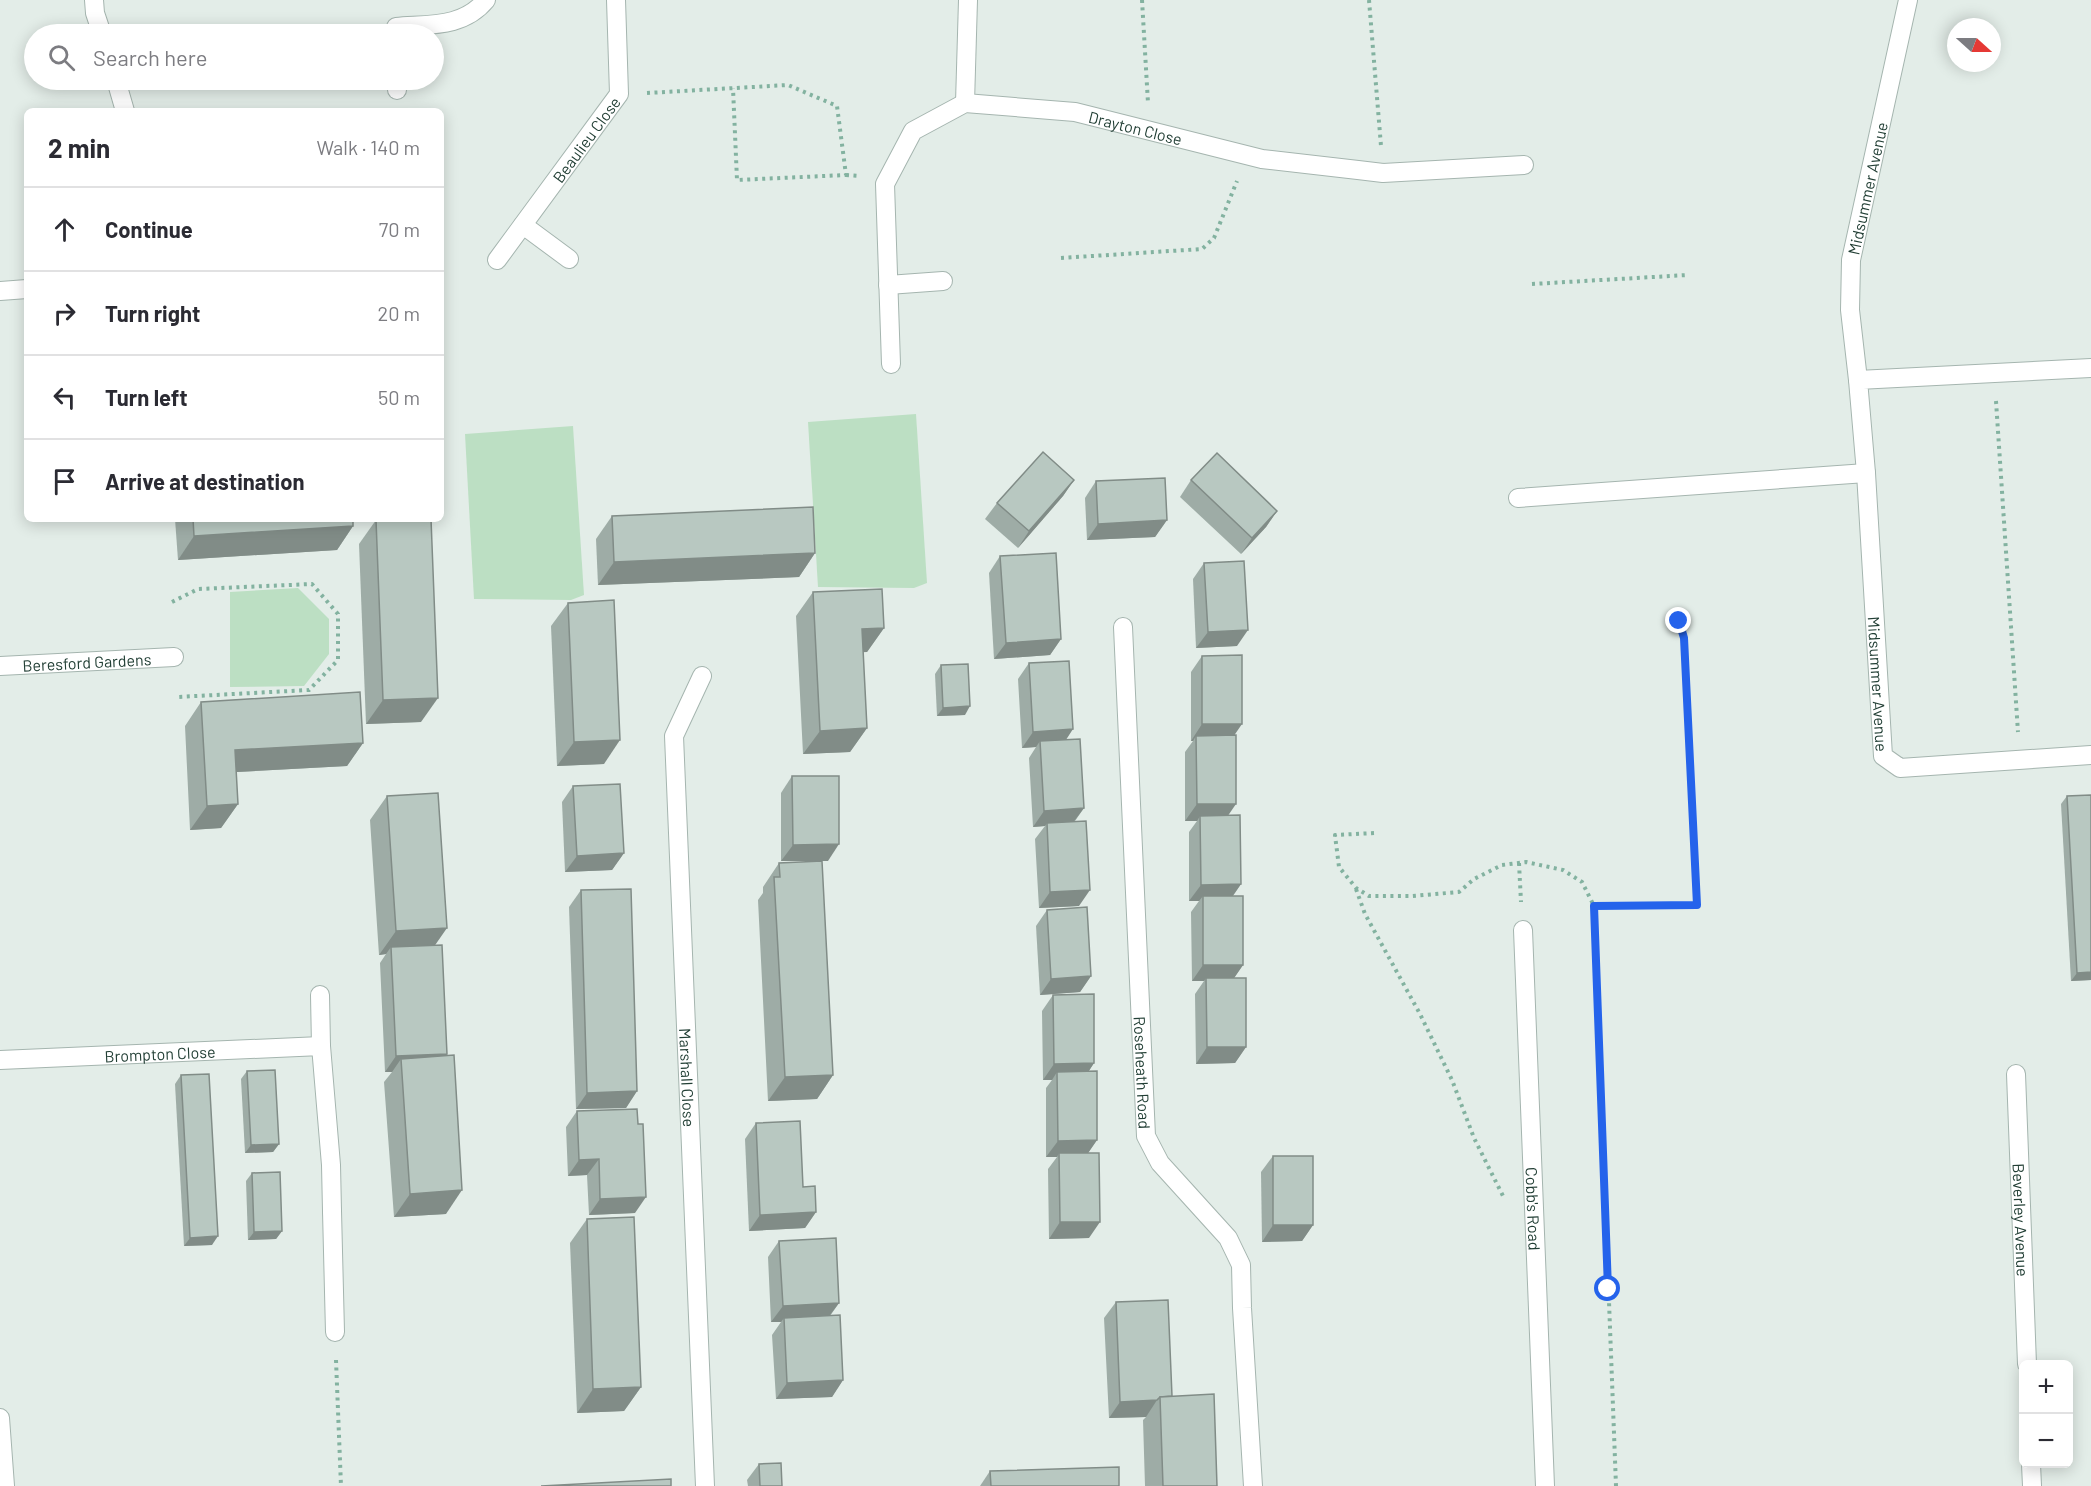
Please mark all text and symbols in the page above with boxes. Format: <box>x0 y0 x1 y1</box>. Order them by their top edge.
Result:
north arrow <box>1947 18 2001 72</box>
search box <box>24 24 444 90</box>
icon: search <box>45 41 78 74</box>
text: Search here <box>93 44 207 70</box>
street label: Beaulieu Close <box>548 93 624 186</box>
street label: Drayton Close <box>1087 106 1184 148</box>
street label: Midsummer Avenue <box>1843 120 1891 256</box>
text: 2 min <box>48 132 110 163</box>
text: Walk · 140 m <box>316 135 420 159</box>
icon: ahead <box>48 213 81 246</box>
text: Continue <box>105 216 193 242</box>
text: 70 m <box>379 217 420 241</box>
icon: right <box>48 297 81 330</box>
text: Turn right <box>105 300 200 326</box>
text: 20 m <box>377 301 420 325</box>
icon: left <box>48 381 81 414</box>
text: Turn left <box>105 384 188 410</box>
text: 50 m <box>378 385 420 409</box>
icon: arrive <box>48 465 81 498</box>
text: Arrive at destination <box>105 468 304 494</box>
route end <box>1665 607 1691 633</box>
street label: Midsummer Avenue <box>1865 616 1892 752</box>
street label: Beresford Gardens <box>22 649 152 674</box>
street label: Roseheath Road <box>1131 1016 1155 1129</box>
street label: Marshall Close <box>677 1028 700 1127</box>
street label: Brompton Close <box>104 1041 216 1065</box>
street label: Beverley Avenue <box>2010 1163 2033 1277</box>
street label: Cobb's Road <box>1523 1167 1545 1251</box>
route start <box>1594 1275 1620 1301</box>
map controls <box>2019 1360 2073 1468</box>
button: + <box>2019 1360 2073 1414</box>
button: − <box>2019 1414 2073 1468</box>

